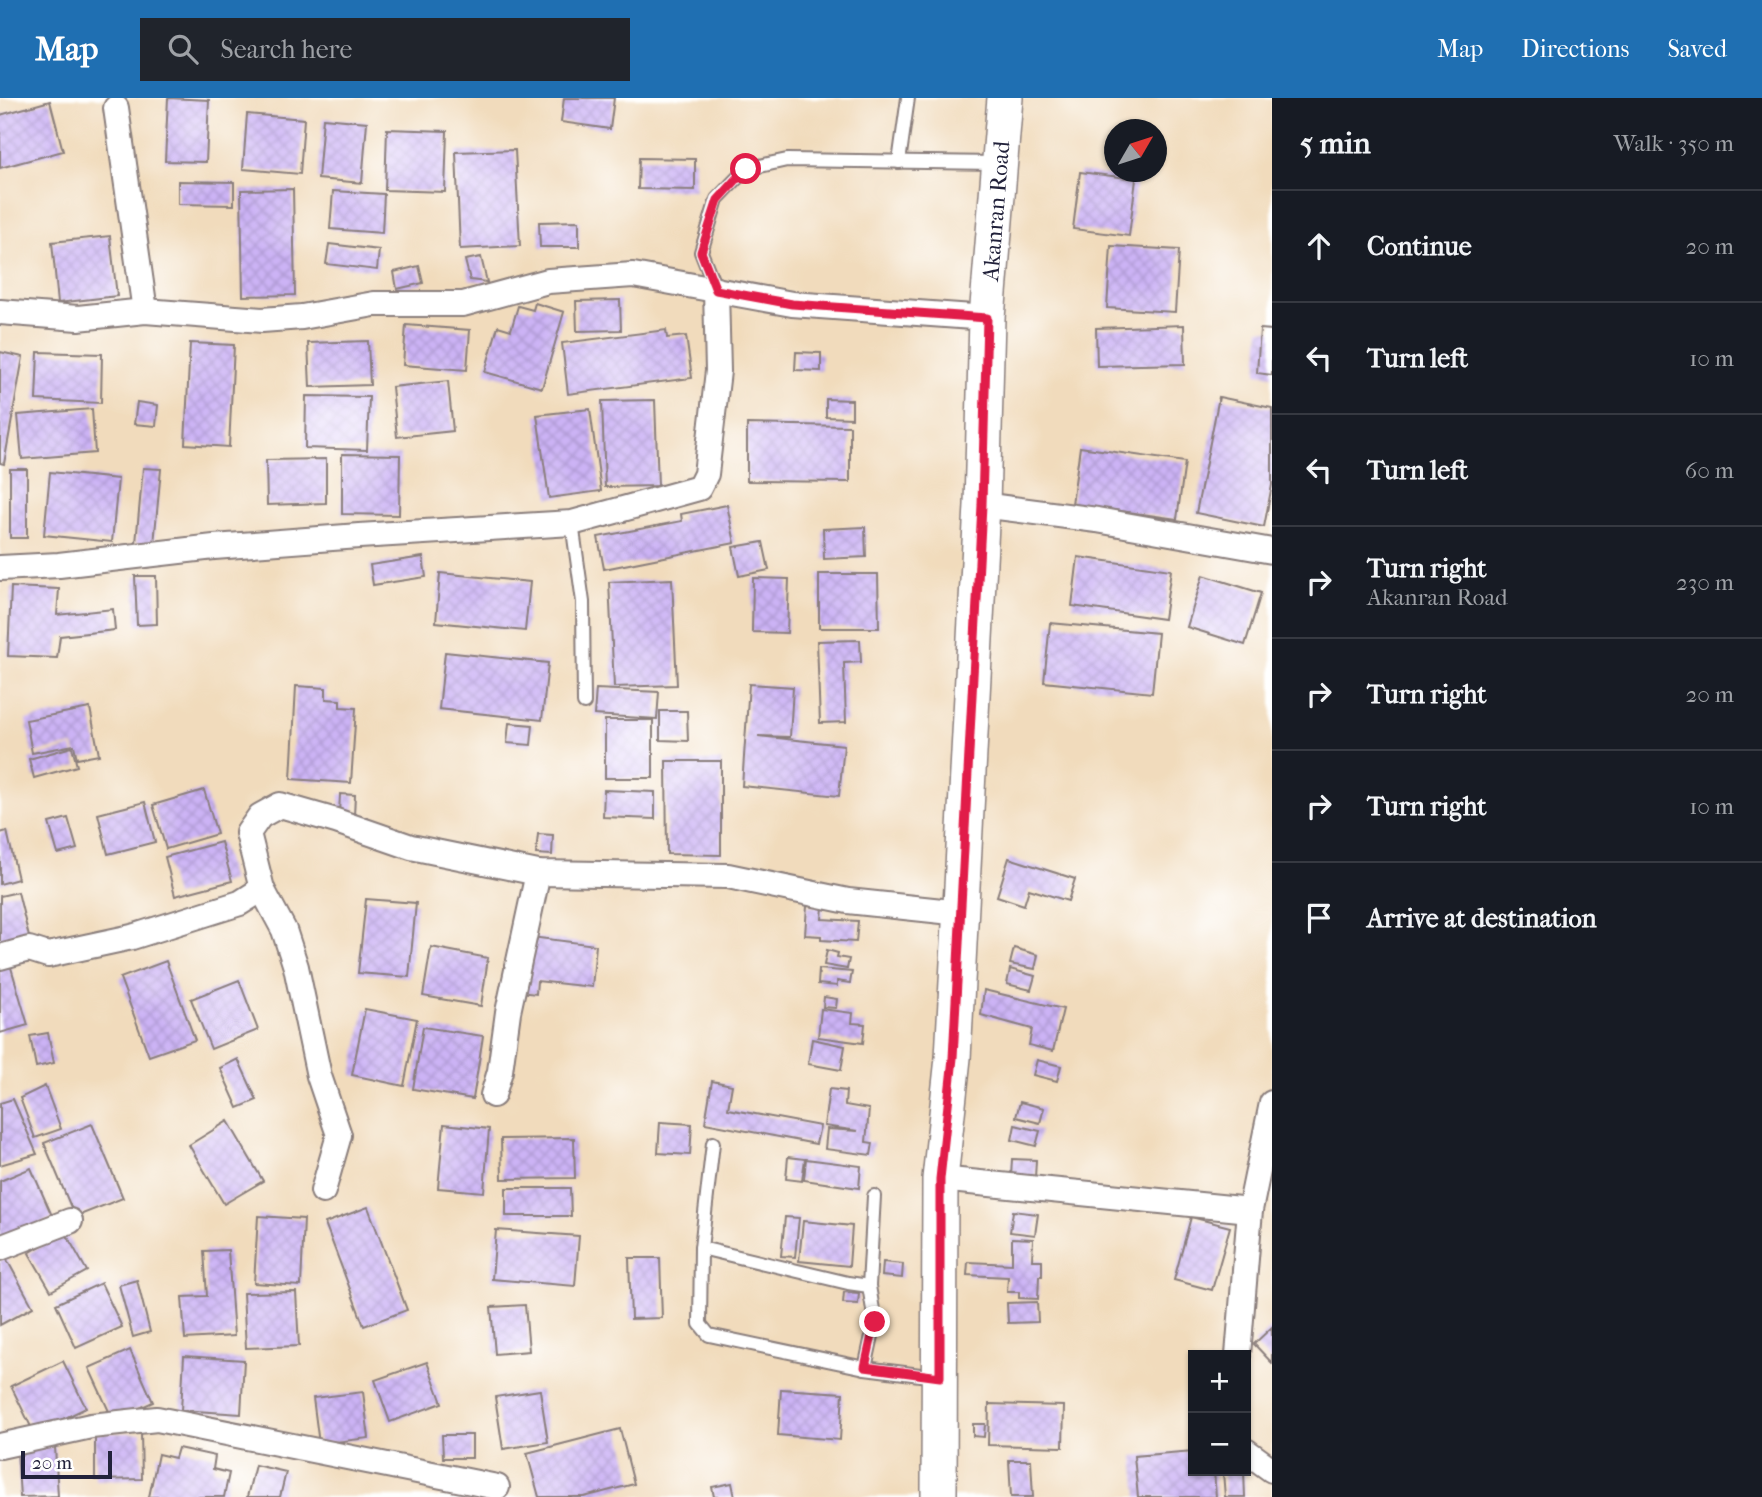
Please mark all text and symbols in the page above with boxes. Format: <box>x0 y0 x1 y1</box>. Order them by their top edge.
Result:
search box <box>140 18 630 81</box>
text: Map <box>35 30 98 69</box>
icon: search <box>164 30 202 68</box>
text: Search here <box>220 34 352 65</box>
text: Map <box>1437 35 1483 63</box>
text: Directions <box>1521 35 1629 63</box>
text: Saved <box>1667 35 1727 63</box>
north arrow <box>1104 119 1167 182</box>
text: 5 min <box>1300 126 1371 161</box>
text: Walk · 350 m <box>1614 130 1734 157</box>
street label: Akanran Road <box>977 139 1015 283</box>
route start <box>730 153 761 184</box>
icon: ahead <box>1300 227 1338 265</box>
text: Continue <box>1367 231 1472 262</box>
text: 20 m <box>1685 233 1734 260</box>
icon: left <box>1300 339 1338 377</box>
text: Turn left <box>1367 343 1468 374</box>
text: 10 m <box>1689 345 1734 372</box>
icon: left <box>1300 451 1338 489</box>
text: Turn left <box>1367 455 1468 486</box>
text: 60 m <box>1685 457 1734 484</box>
text: Turn right <box>1367 553 1487 584</box>
icon: right <box>1300 563 1338 601</box>
text: 230 m <box>1676 569 1734 596</box>
text: Akanran Road <box>1367 584 1508 611</box>
icon: right <box>1300 675 1338 713</box>
text: Turn right <box>1367 679 1487 710</box>
text: 20 m <box>1685 681 1734 708</box>
icon: right <box>1300 787 1338 825</box>
text: Turn right <box>1367 791 1487 822</box>
text: 10 m <box>1689 793 1734 820</box>
icon: arrive <box>1300 899 1338 937</box>
text: Arrive at destination <box>1367 903 1597 934</box>
route end <box>859 1306 890 1337</box>
map controls <box>1188 1350 1251 1476</box>
button: + <box>1188 1350 1251 1413</box>
button: − <box>1188 1413 1251 1476</box>
scale bar <box>21 1448 112 1480</box>
text: 20 m <box>32 1452 72 1474</box>

